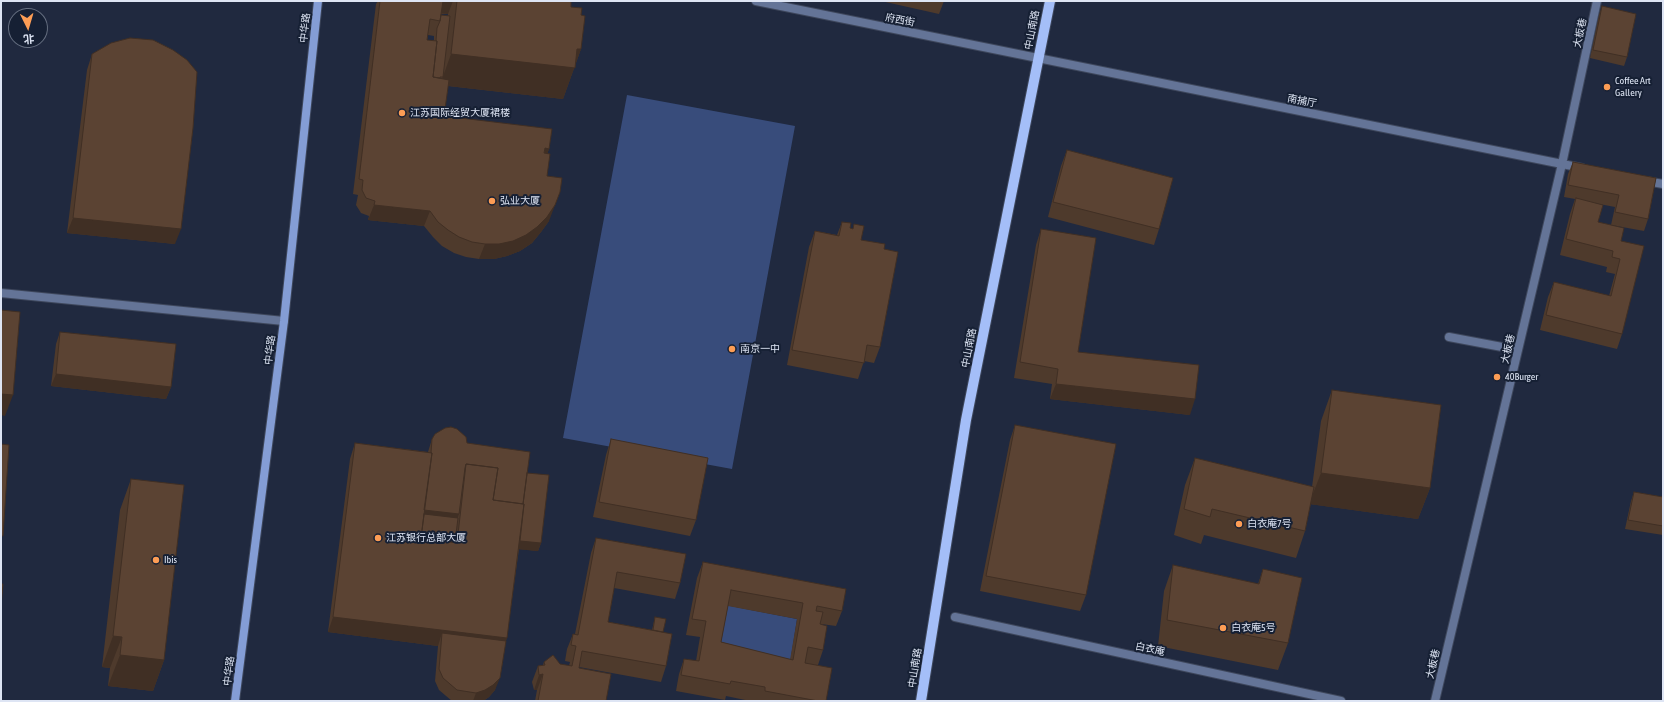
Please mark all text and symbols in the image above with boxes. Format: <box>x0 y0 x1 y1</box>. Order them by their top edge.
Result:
north arrow <box>8 8 48 48</box>
street label: 中山南路 <box>1022 9 1042 51</box>
street label: 府西街 <box>884 11 916 29</box>
street label: 中华路 <box>297 12 313 44</box>
street label: 大板巷 <box>1571 17 1589 49</box>
text: 北 <box>23 33 35 45</box>
place label: Coffee Art Gallery <box>1615 75 1651 98</box>
marker: Coffee Art Gallery <box>1602 82 1612 92</box>
street label: 南捕厅 <box>1286 92 1318 110</box>
place label: 江苏国际经贸大厦裙楼 <box>410 107 510 119</box>
marker: 江苏国际经贸大厦裙楼 <box>397 108 407 118</box>
place label: 弘业大厦 <box>500 195 540 207</box>
marker: 弘业大厦 <box>487 196 497 206</box>
street label: 中山南路 <box>959 327 979 369</box>
street label: 大板巷 <box>1499 333 1517 365</box>
street label: 中华路 <box>262 334 278 366</box>
place label: 南京一中 <box>740 343 780 355</box>
marker: 南京一中 <box>727 344 737 354</box>
place label: 40Burger <box>1505 371 1538 383</box>
marker: 40Burger <box>1492 372 1502 382</box>
place label: 白衣庵7号 <box>1247 518 1292 530</box>
marker: 白衣庵7号 <box>1234 519 1244 529</box>
place label: 江苏银行总部大厦 <box>386 532 466 544</box>
marker: 江苏银行总部大厦 <box>373 533 383 543</box>
place label: Ibis <box>164 554 177 566</box>
marker: Ibis <box>151 555 161 565</box>
place label: 白衣庵5号 <box>1231 622 1276 634</box>
marker: 白衣庵5号 <box>1218 623 1228 633</box>
street label: 白衣庵 <box>1134 640 1166 658</box>
street label: 中山南路 <box>906 647 924 689</box>
street label: 大板巷 <box>1424 648 1442 680</box>
street label: 中华路 <box>221 655 237 687</box>

